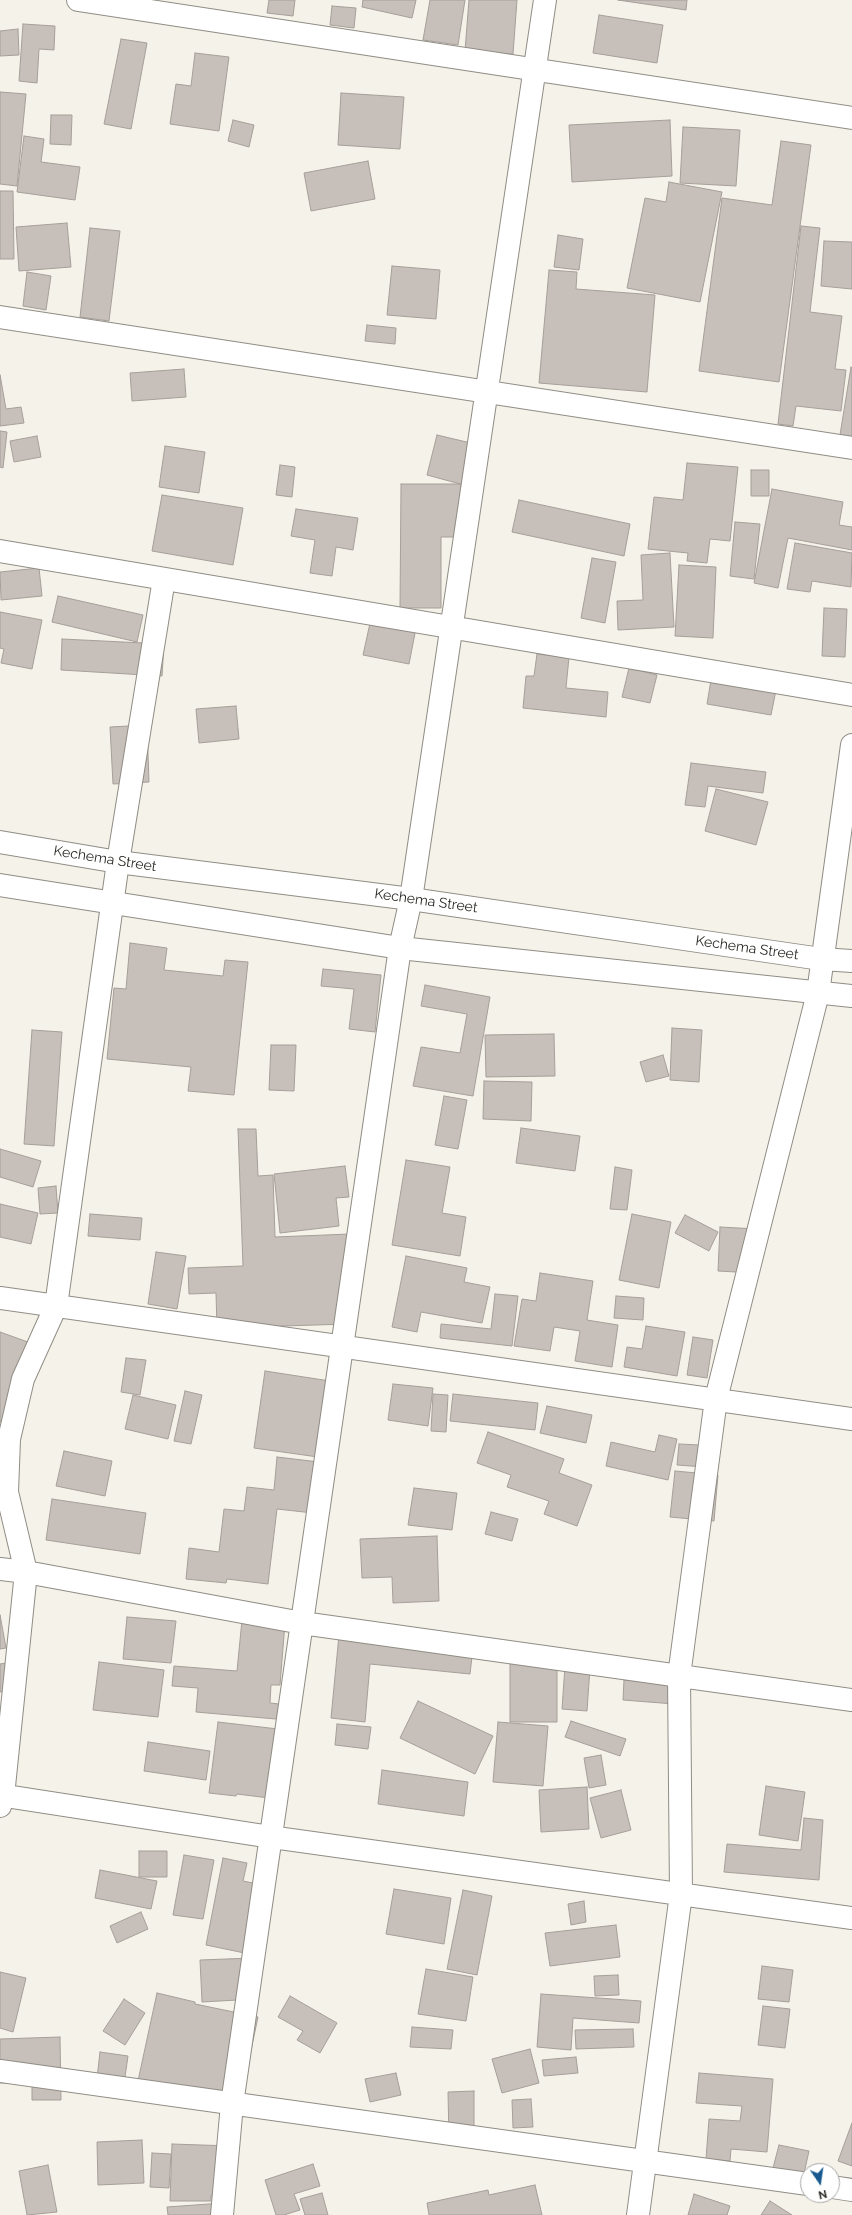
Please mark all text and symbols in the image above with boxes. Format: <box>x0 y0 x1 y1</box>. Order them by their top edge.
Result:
street label: Kechema Street <box>52 843 158 875</box>
street label: Kechema Street <box>373 885 479 917</box>
street label: Kechema Street <box>694 932 800 964</box>
north arrow <box>800 2163 840 2203</box>
text: N <box>817 2187 828 2201</box>

